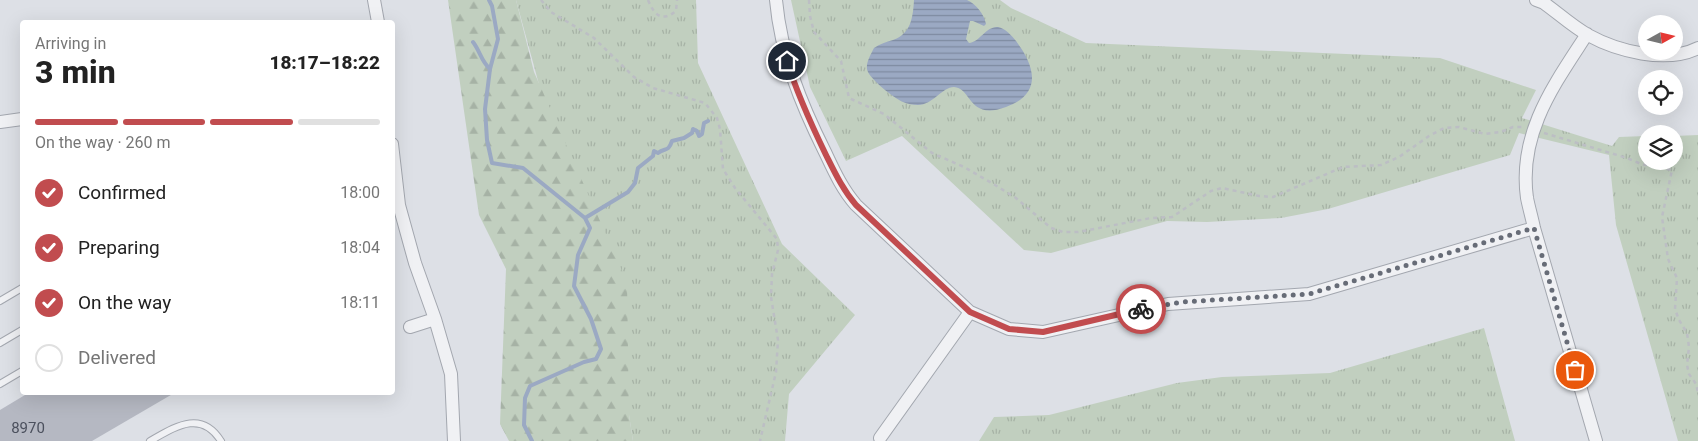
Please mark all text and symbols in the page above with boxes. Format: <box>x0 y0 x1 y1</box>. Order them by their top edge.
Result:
north arrow <box>1638 15 1682 60</box>
map controls <box>1638 15 1683 170</box>
text: Arriving in <box>35 34 106 53</box>
pin <box>766 40 808 82</box>
icon: home <box>773 47 801 75</box>
text: 18:17–18:22 <box>269 51 380 74</box>
text: 3 min <box>35 53 116 91</box>
button: locate <box>1638 70 1683 115</box>
button: layers <box>1638 125 1683 170</box>
text: On the way · 260 m <box>35 133 171 152</box>
icon: check <box>35 179 63 207</box>
text: Confirmed <box>78 181 166 204</box>
text: 18:00 <box>340 183 380 202</box>
icon: check <box>35 234 63 262</box>
text: Preparing <box>78 236 160 259</box>
text: 18:04 <box>340 238 380 257</box>
courier <box>1116 284 1166 334</box>
icon: check <box>35 289 63 317</box>
text: On the way <box>78 291 171 314</box>
text: 18:11 <box>340 293 380 312</box>
icon: bike <box>1127 295 1155 323</box>
text: Delivered <box>78 346 156 369</box>
pin <box>1554 349 1596 391</box>
icon: bag <box>1561 356 1589 384</box>
house number: 8970 <box>11 419 45 437</box>

